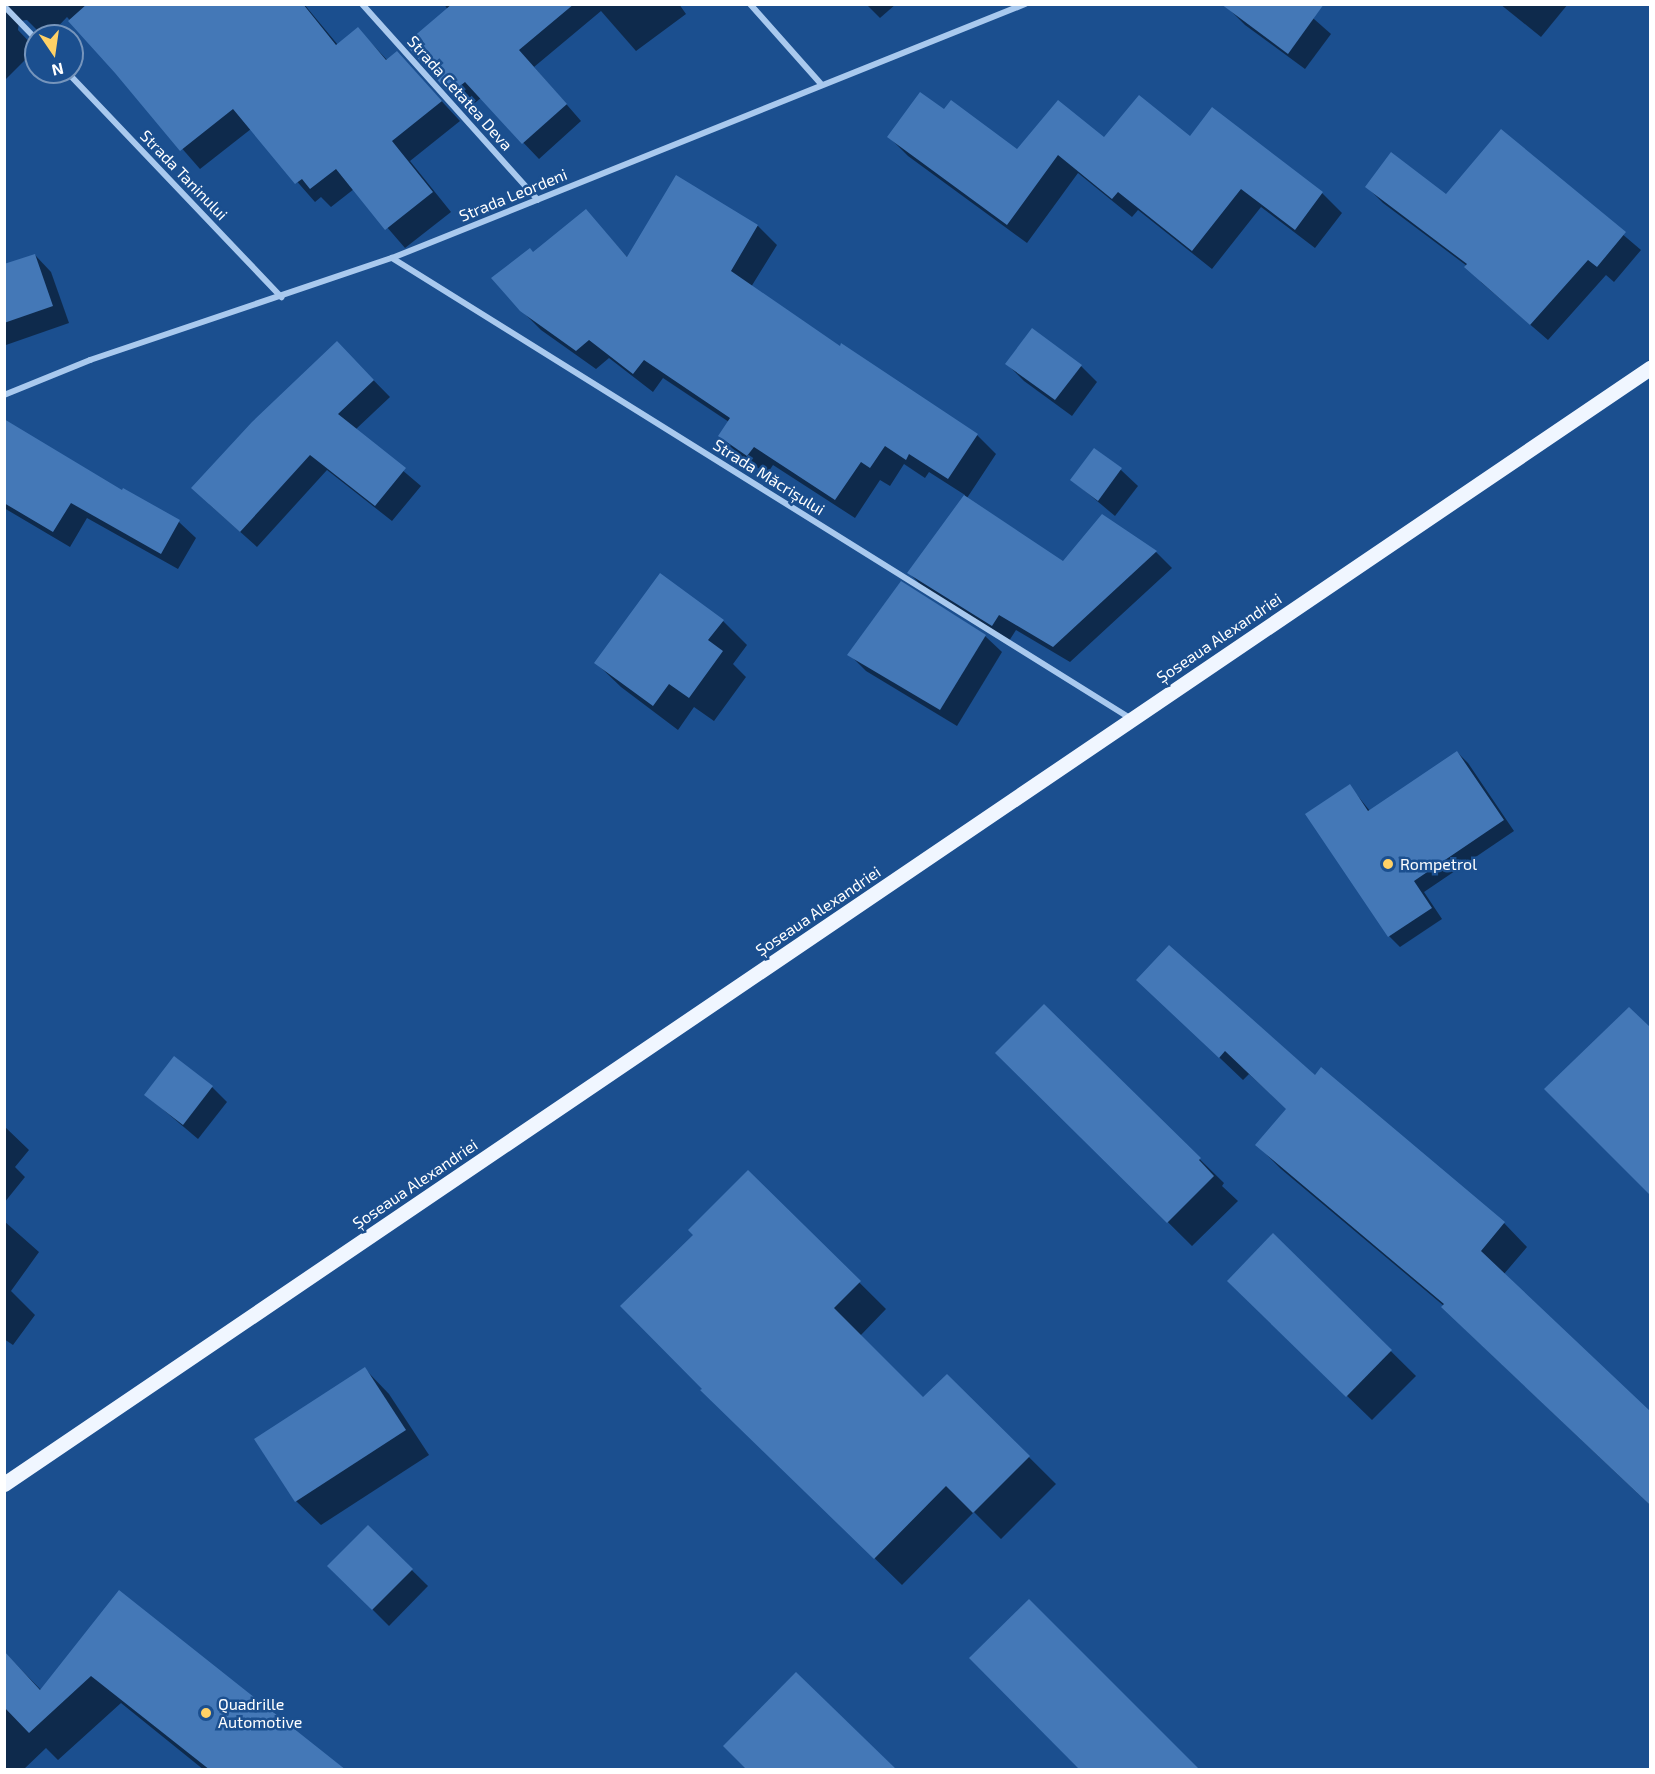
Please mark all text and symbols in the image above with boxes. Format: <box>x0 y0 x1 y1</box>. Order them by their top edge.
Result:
north arrow <box>24 24 84 84</box>
street label: Strada Cetatea Deva <box>403 32 517 154</box>
text: N <box>50 60 65 81</box>
street label: Strada Taninului <box>136 126 232 224</box>
street label: Strada Leordeni <box>456 165 570 225</box>
street label: Strada Măcrișului <box>710 435 828 519</box>
street label: Șoseaua Alexandriei <box>1153 589 1285 687</box>
place label: Rompetrol <box>1400 854 1477 874</box>
marker: Rompetrol <box>1381 857 1395 871</box>
street label: Șoseaua Alexandriei <box>752 862 884 960</box>
street label: Șoseaua Alexandriei <box>349 1135 481 1233</box>
place label: Quadrille Automotive <box>218 1694 302 1732</box>
marker: Quadrille Automotive <box>199 1706 213 1720</box>

